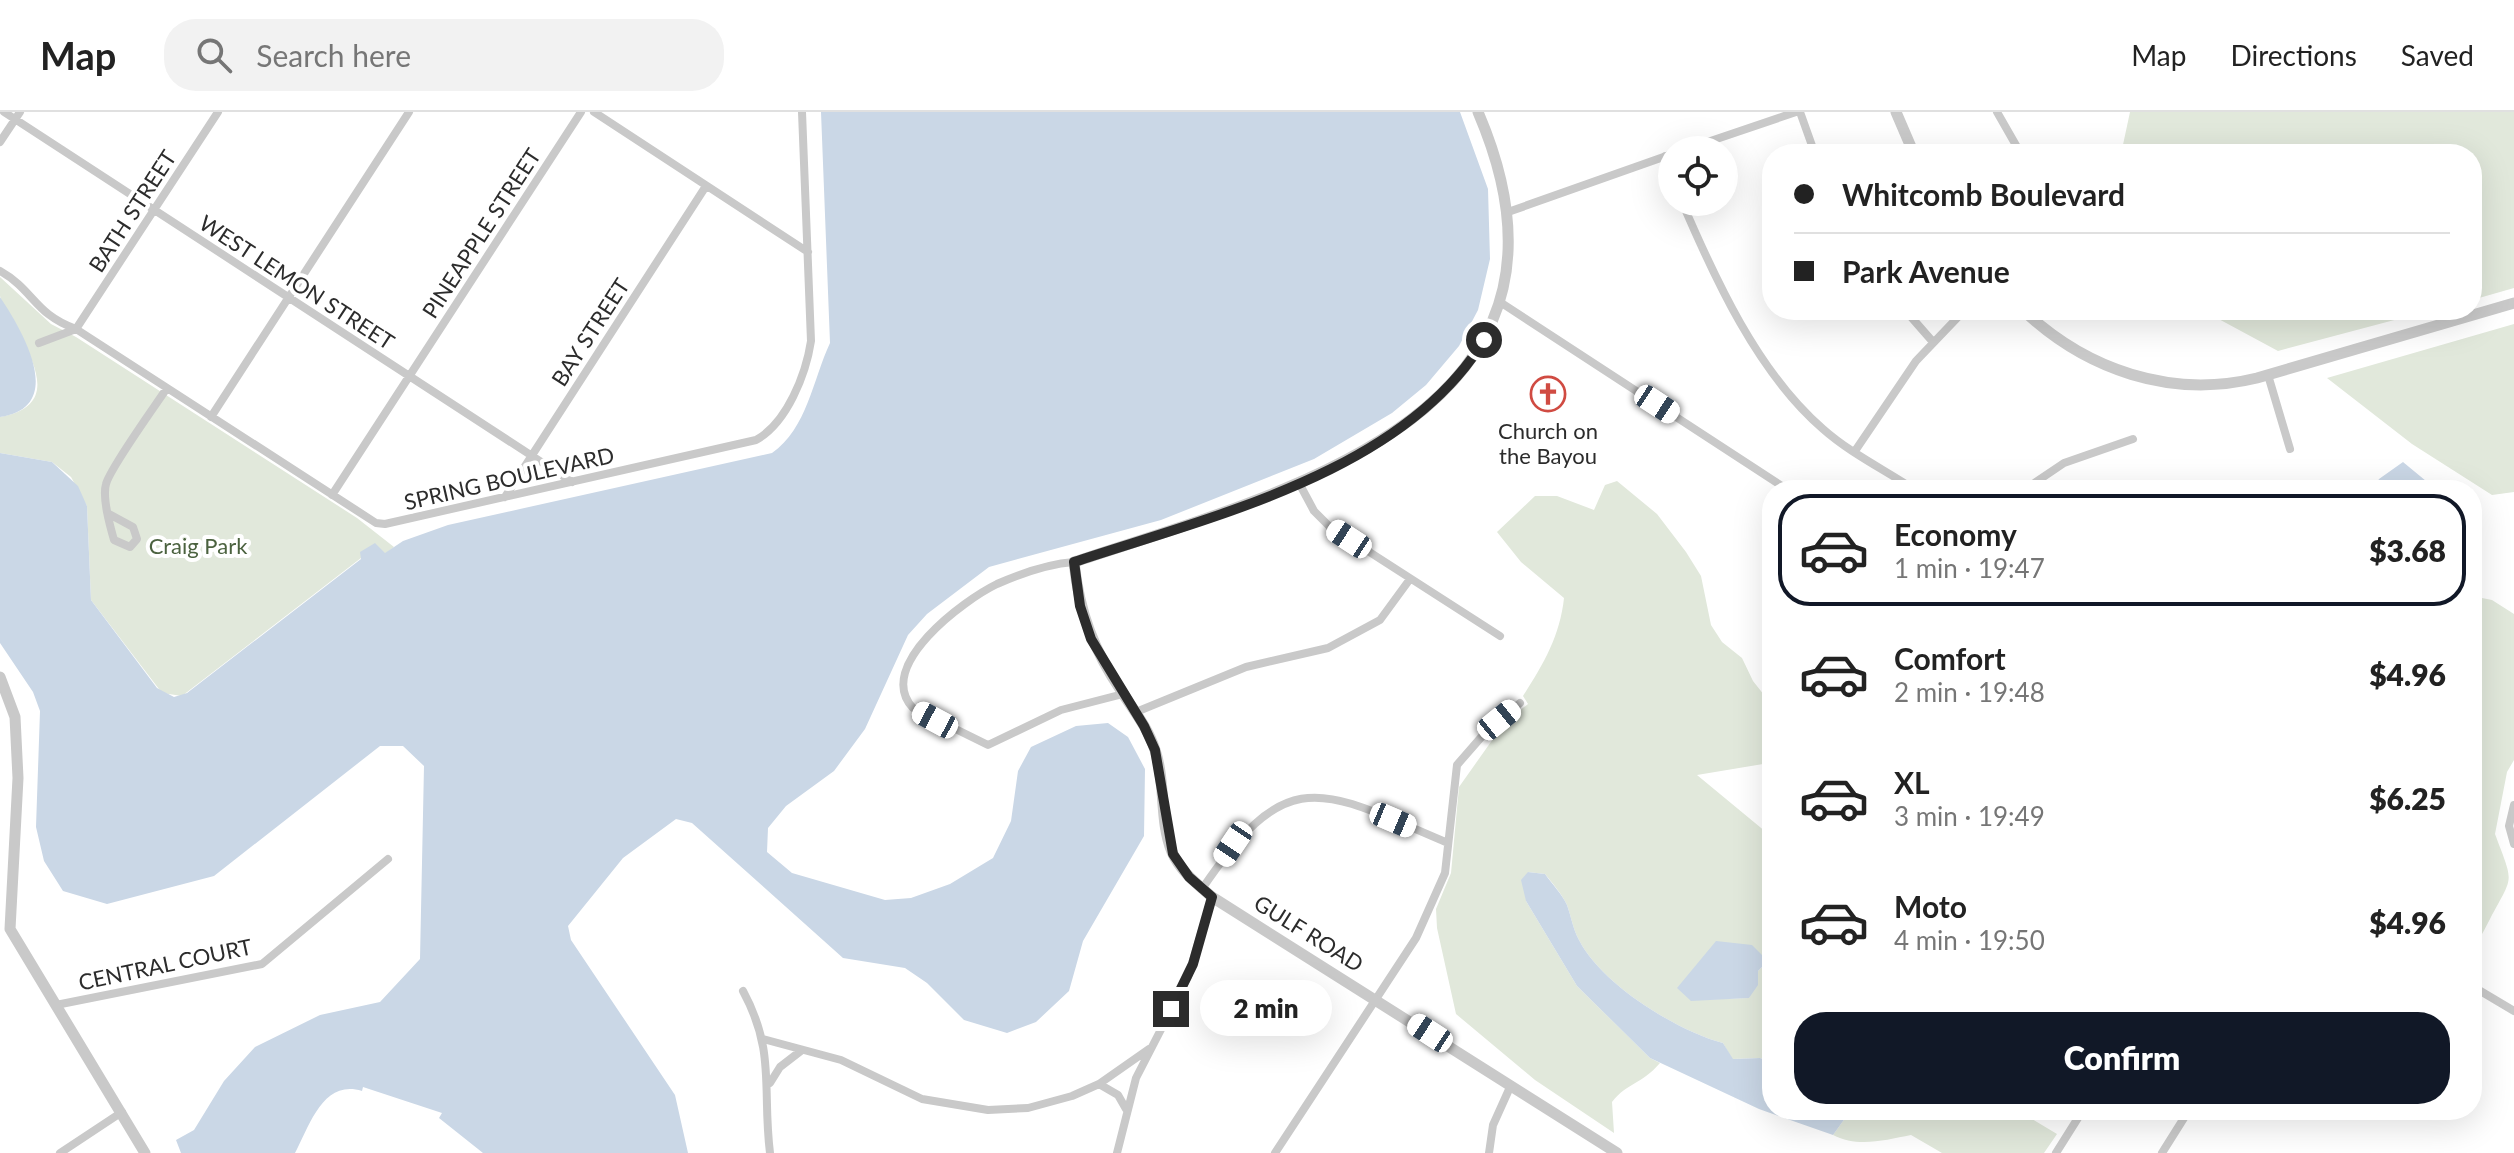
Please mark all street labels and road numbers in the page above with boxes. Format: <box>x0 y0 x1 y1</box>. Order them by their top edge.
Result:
street label: PINEAPPLE STREET <box>416 143 546 323</box>
street label: BATH STREET <box>83 145 181 277</box>
street label: WEST LEMON STREET <box>194 209 400 355</box>
street label: BAY STREET <box>545 273 635 391</box>
street label: SPRING BOULEVARD <box>401 441 617 515</box>
street label: GULF ROAD <box>1249 889 1369 977</box>
street label: CENTRAL COURT <box>76 932 254 996</box>

